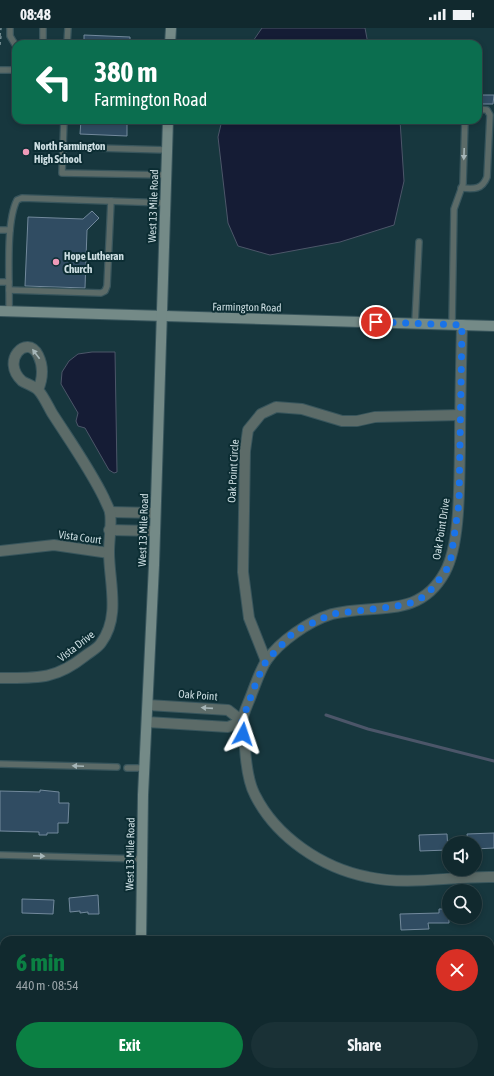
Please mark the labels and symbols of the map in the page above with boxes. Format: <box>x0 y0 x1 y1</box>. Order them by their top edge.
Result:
place label: North Farmington High School <box>34 140 105 165</box>
marker: North Farmington High School <box>21 147 31 157</box>
one-way arrow <box>461 148 467 161</box>
street label: West 13 Mile Road <box>146 169 160 243</box>
place label: Hope Lutheran Church <box>64 250 124 275</box>
marker: Hope Lutheran Church <box>51 257 61 267</box>
street label: Farmington Road <box>212 300 282 314</box>
pin <box>359 305 393 339</box>
one-way arrow <box>32 348 40 359</box>
street label: Oak Point Circle <box>225 439 241 503</box>
street label: West 13 Mile Road <box>136 493 150 567</box>
street label: Oak Point Drive <box>430 497 452 561</box>
street label: Vista Court <box>58 528 102 546</box>
street label: Vista Drive <box>55 628 97 664</box>
street label: Oak Point <box>178 688 218 702</box>
one-way arrow <box>201 705 213 712</box>
position arrow <box>222 713 264 755</box>
one-way arrow <box>72 763 84 770</box>
street label: West 13 Mile Road <box>123 817 137 891</box>
one-way arrow <box>33 853 46 859</box>

